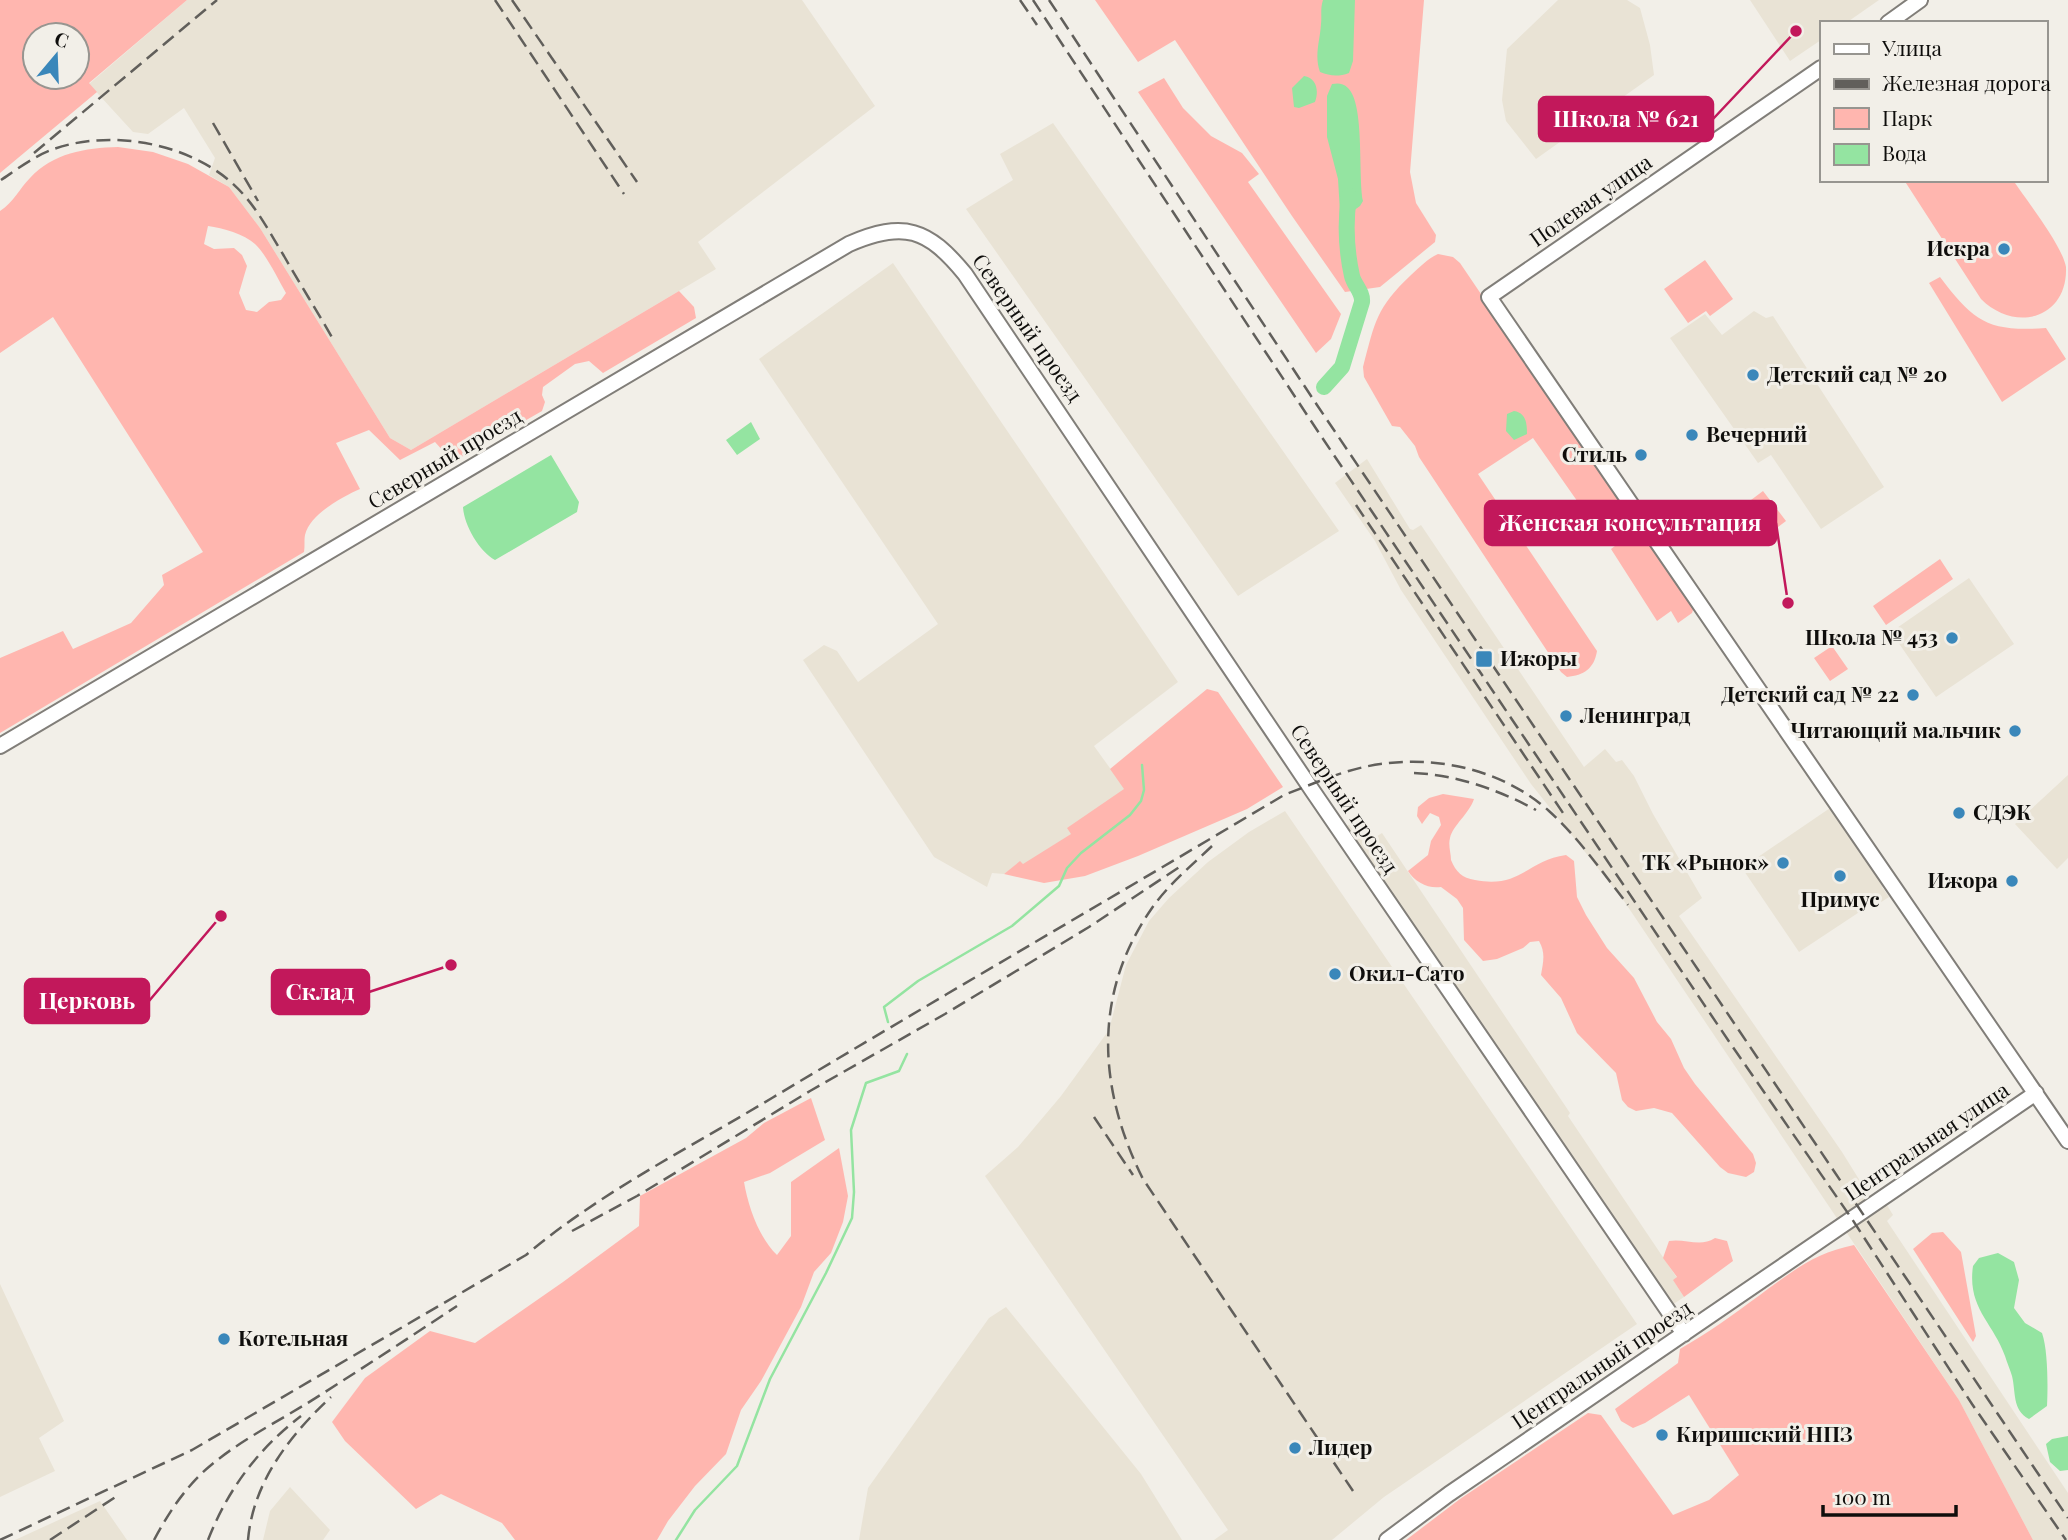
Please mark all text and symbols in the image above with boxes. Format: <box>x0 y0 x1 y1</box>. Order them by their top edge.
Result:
north arrow <box>21 21 91 91</box>
legend <box>1820 21 2047 182</box>
text: С <box>51 25 72 53</box>
text: Улица <box>1881 33 1943 61</box>
text: Железная дорога <box>1882 68 2051 96</box>
callout: Школа № 621 <box>1539 97 1713 141</box>
text: Школа № 621 <box>1553 102 1699 133</box>
text: Парк <box>1882 103 1932 131</box>
text: Вода <box>1882 138 1927 166</box>
street label: Полевая улица <box>1523 147 1657 252</box>
place label: Искра <box>1926 233 1990 261</box>
marker: Искра <box>1996 241 2012 257</box>
street label: Северный проезд <box>967 247 1090 406</box>
place label: Детский сад № 20 <box>1767 359 1947 387</box>
marker: Детский сад № 20 <box>1745 367 1761 383</box>
street label: Северный проезд <box>362 400 526 514</box>
place label: Вечерний <box>1706 419 1808 447</box>
marker: Вечерний <box>1684 427 1700 443</box>
place label: Стиль <box>1562 439 1627 467</box>
marker: Стиль <box>1633 447 1649 463</box>
callout: Женская консультация <box>1485 501 1776 545</box>
text: Женская консультация <box>1498 506 1761 537</box>
place label: Школа № 453 <box>1805 622 1938 650</box>
marker: Школа № 453 <box>1944 630 1960 646</box>
place label: Ижоры <box>1500 643 1577 671</box>
marker: Ижоры <box>1474 649 1494 669</box>
place label: Детский сад № 22 <box>1721 679 1899 707</box>
marker: Детский сад № 22 <box>1905 687 1921 703</box>
place label: Ленинград <box>1579 700 1691 728</box>
marker: Ленинград <box>1558 708 1574 724</box>
place label: Читающий мальчик <box>1790 715 2001 743</box>
street label: Северный проезд <box>1285 718 1406 878</box>
marker: Читающий мальчик <box>2007 723 2023 739</box>
place label: СДЭК <box>1973 797 2031 825</box>
marker: СДЭК <box>1951 805 1967 821</box>
place label: ТК «Рынок» <box>1642 847 1769 875</box>
marker: ТК «Рынок» <box>1775 855 1791 871</box>
place label: Ижора <box>1927 865 1998 893</box>
marker: Примус <box>1832 868 1848 884</box>
marker: Ижора <box>2004 873 2020 889</box>
place label: Примус <box>1800 884 1880 912</box>
place label: Окил-Сато <box>1349 958 1465 986</box>
marker: Окил-Сато <box>1327 966 1343 982</box>
callout: Склад <box>272 970 369 1014</box>
text: Склад <box>286 975 355 1006</box>
callout: Церковь <box>25 979 149 1023</box>
text: Церковь <box>39 984 135 1015</box>
street label: Центральная улица <box>1838 1075 2014 1206</box>
street label: Центральный проезд <box>1505 1293 1696 1434</box>
place label: Котельная <box>238 1323 348 1351</box>
marker: Котельная <box>216 1331 232 1347</box>
place label: Киришский НПЗ <box>1676 1419 1853 1447</box>
marker: Киришский НПЗ <box>1654 1427 1670 1443</box>
place label: Лидер <box>1308 1432 1372 1460</box>
marker: Лидер <box>1287 1440 1303 1456</box>
scale bar <box>1823 1474 1956 1518</box>
text: 100 m <box>1834 1482 1891 1510</box>

